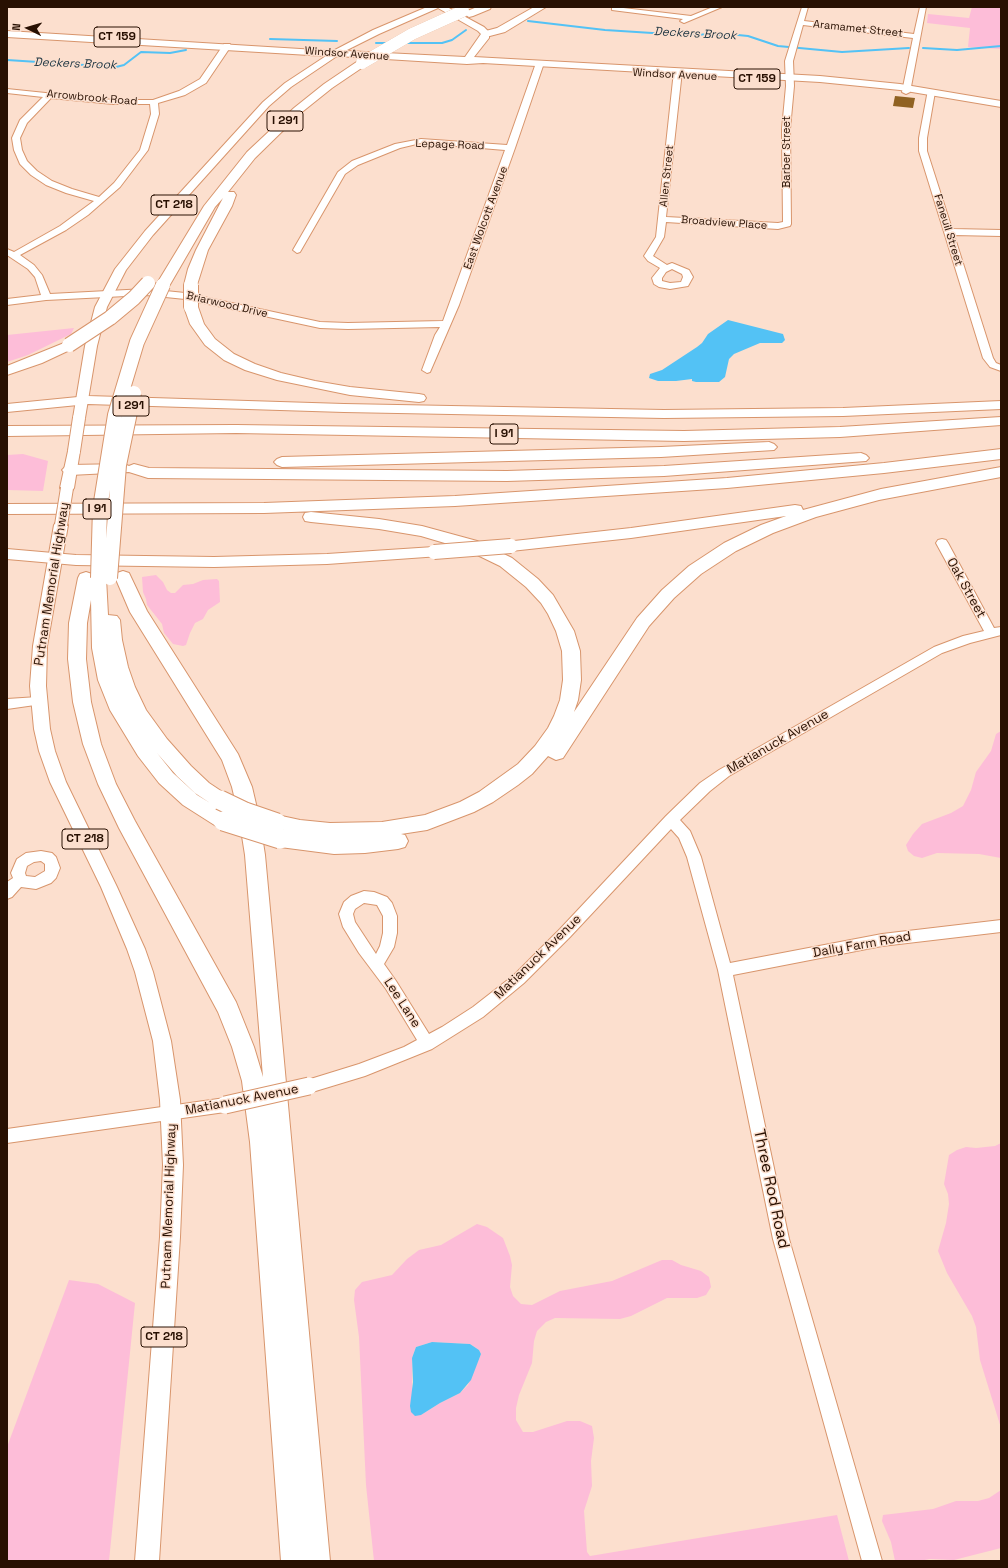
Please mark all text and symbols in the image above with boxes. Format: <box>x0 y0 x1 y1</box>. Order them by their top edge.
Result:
north arrow <box>8 8 48 48</box>
street label: Aramamet Street <box>812 18 904 40</box>
text: N <box>9 23 23 31</box>
water label: Deckers Brook <box>653 25 737 43</box>
road number: CT 159 <box>94 27 140 47</box>
street label: Windsor Avenue <box>304 44 390 64</box>
water label: Deckers Brook <box>33 55 117 73</box>
street label: Windsor Avenue <box>632 66 718 84</box>
road number: CT 159 <box>734 69 780 89</box>
street label: Arrowbrook Road <box>46 87 138 109</box>
road number: I 291 <box>267 111 303 131</box>
street label: Barber Street <box>780 116 794 188</box>
street label: Lepage Road <box>415 137 485 153</box>
street label: Allen Street <box>657 144 677 208</box>
street label: East Wolcott Avenue <box>461 165 511 271</box>
street label: Faneuil Street <box>931 193 965 267</box>
road number: CT 218 <box>151 195 197 215</box>
street label: Broadview Place <box>680 213 768 233</box>
street label: Briarwood Drive <box>185 289 269 321</box>
road number: I 291 <box>113 396 149 416</box>
road number: I 91 <box>490 424 518 444</box>
road number: I 91 <box>83 499 111 519</box>
street label: Putnam Memorial Highway <box>31 501 73 667</box>
street label: Oak Street <box>943 555 989 621</box>
street label: Matianuck Avenue <box>724 707 832 777</box>
road number: CT 218 <box>62 829 108 849</box>
street label: Matianuck Avenue <box>491 912 585 1002</box>
street label: Dally Farm Road <box>812 929 912 961</box>
street label: Lee Lane <box>380 975 424 1031</box>
street label: Matianuck Avenue <box>184 1081 300 1119</box>
street label: Putnam Memorial Highway <box>158 1123 180 1289</box>
street label: Three Rod Road <box>749 1127 793 1251</box>
road number: CT 218 <box>141 1327 187 1347</box>

